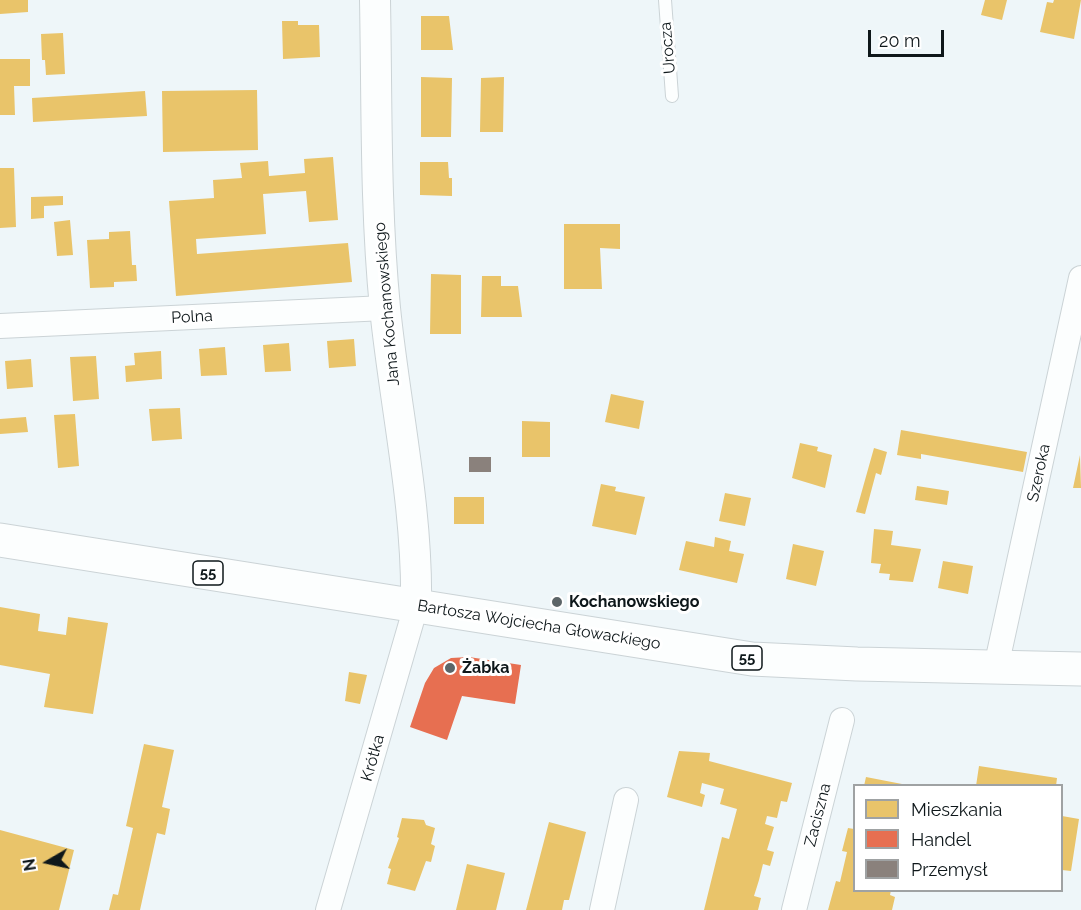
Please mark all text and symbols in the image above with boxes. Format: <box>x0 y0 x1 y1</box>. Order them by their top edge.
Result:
scale bar <box>871 18 948 56</box>
street label: Urocza <box>656 21 680 75</box>
text: 20 m <box>879 30 921 51</box>
street label: Jana Kochanowskiego <box>370 221 404 387</box>
street label: Polna <box>171 306 213 328</box>
street label: Szeroka <box>1023 442 1055 504</box>
road number: 55 <box>193 561 223 585</box>
place label: Kochanowskiego <box>569 592 699 612</box>
marker: Kochanowskiego <box>550 595 564 609</box>
street label: Bartosza Wojciecha Głowackiego <box>416 596 662 654</box>
road number: 55 <box>732 646 762 670</box>
place label: Żabka <box>462 658 509 678</box>
marker: Żabka <box>443 661 457 675</box>
street label: Krótka <box>357 732 389 784</box>
street label: Zaciszna <box>801 781 835 849</box>
legend <box>853 784 1063 892</box>
text: Mieszkania <box>911 799 1002 820</box>
text: Handel <box>911 829 971 850</box>
north arrow <box>18 832 78 892</box>
text: N <box>19 857 40 872</box>
text: Przemysł <box>911 859 988 880</box>

